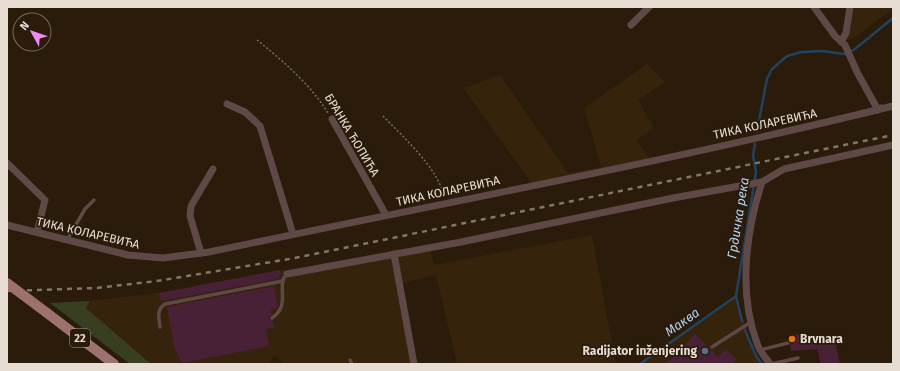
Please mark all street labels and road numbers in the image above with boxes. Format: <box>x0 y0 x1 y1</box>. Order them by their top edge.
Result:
street label: БРАНКА ЋОПИЋА <box>322 91 382 179</box>
street label: ТИКА КОЛАРЕВИЋА <box>712 106 818 142</box>
street label: ТИКА КОЛАРЕВИЋА <box>395 173 501 209</box>
street label: ТИКА КОЛАРЕВИЋА <box>35 214 141 252</box>
road number: 22 <box>70 329 90 347</box>

